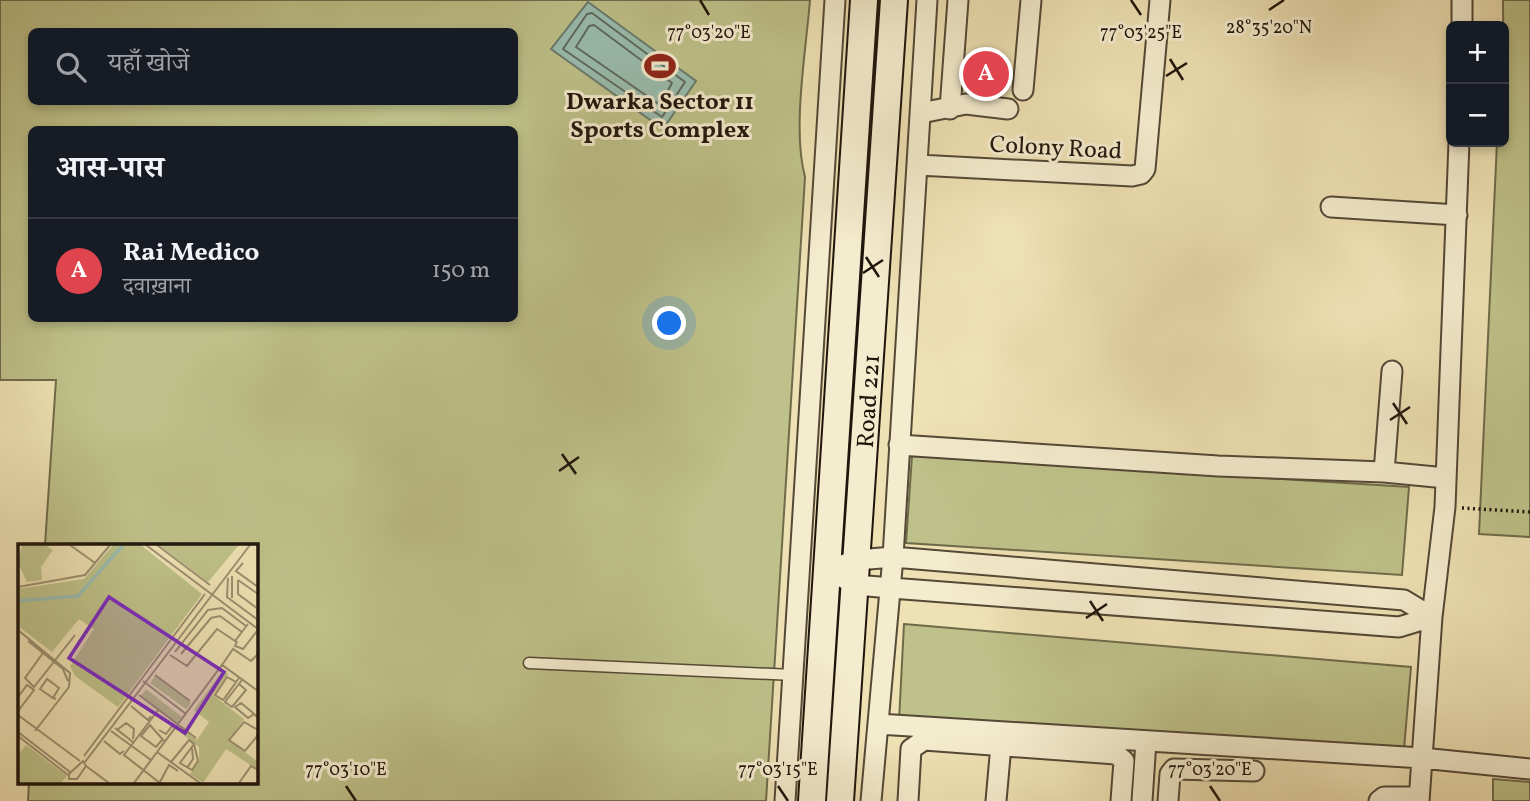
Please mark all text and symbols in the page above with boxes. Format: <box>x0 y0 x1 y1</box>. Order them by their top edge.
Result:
text: 28°35'20"N <box>1226 16 1312 41</box>
text: 77°03'20"E <box>667 21 751 46</box>
text: 77°03'25"E <box>1100 21 1182 46</box>
map controls <box>1446 21 1509 147</box>
button: + <box>1446 21 1509 84</box>
search box <box>28 28 518 105</box>
text: यहाँ खोजें <box>108 46 189 82</box>
icon: search <box>52 48 90 86</box>
pin: A <box>963 48 1009 100</box>
sports icon: Dwarka Sector 11 Sports Complex <box>643 49 677 83</box>
button: − <box>1446 84 1509 147</box>
place label: Dwarka Sector 11 Sports Complex <box>566 86 754 148</box>
street label: Colony Road <box>989 129 1123 169</box>
text: आस-पास <box>56 148 164 190</box>
text: Rai Medico <box>123 235 259 271</box>
text: A <box>71 255 87 287</box>
text: 150 m <box>432 255 490 287</box>
text: दवाख़ाना <box>123 271 191 303</box>
your location <box>652 306 686 340</box>
street label: Road 221 <box>850 353 890 449</box>
inset map <box>18 544 257 784</box>
text: 77°03'10"E <box>305 758 387 783</box>
text: 77°03'15"E <box>738 758 818 783</box>
text: 77°03'20"E <box>1168 758 1252 783</box>

